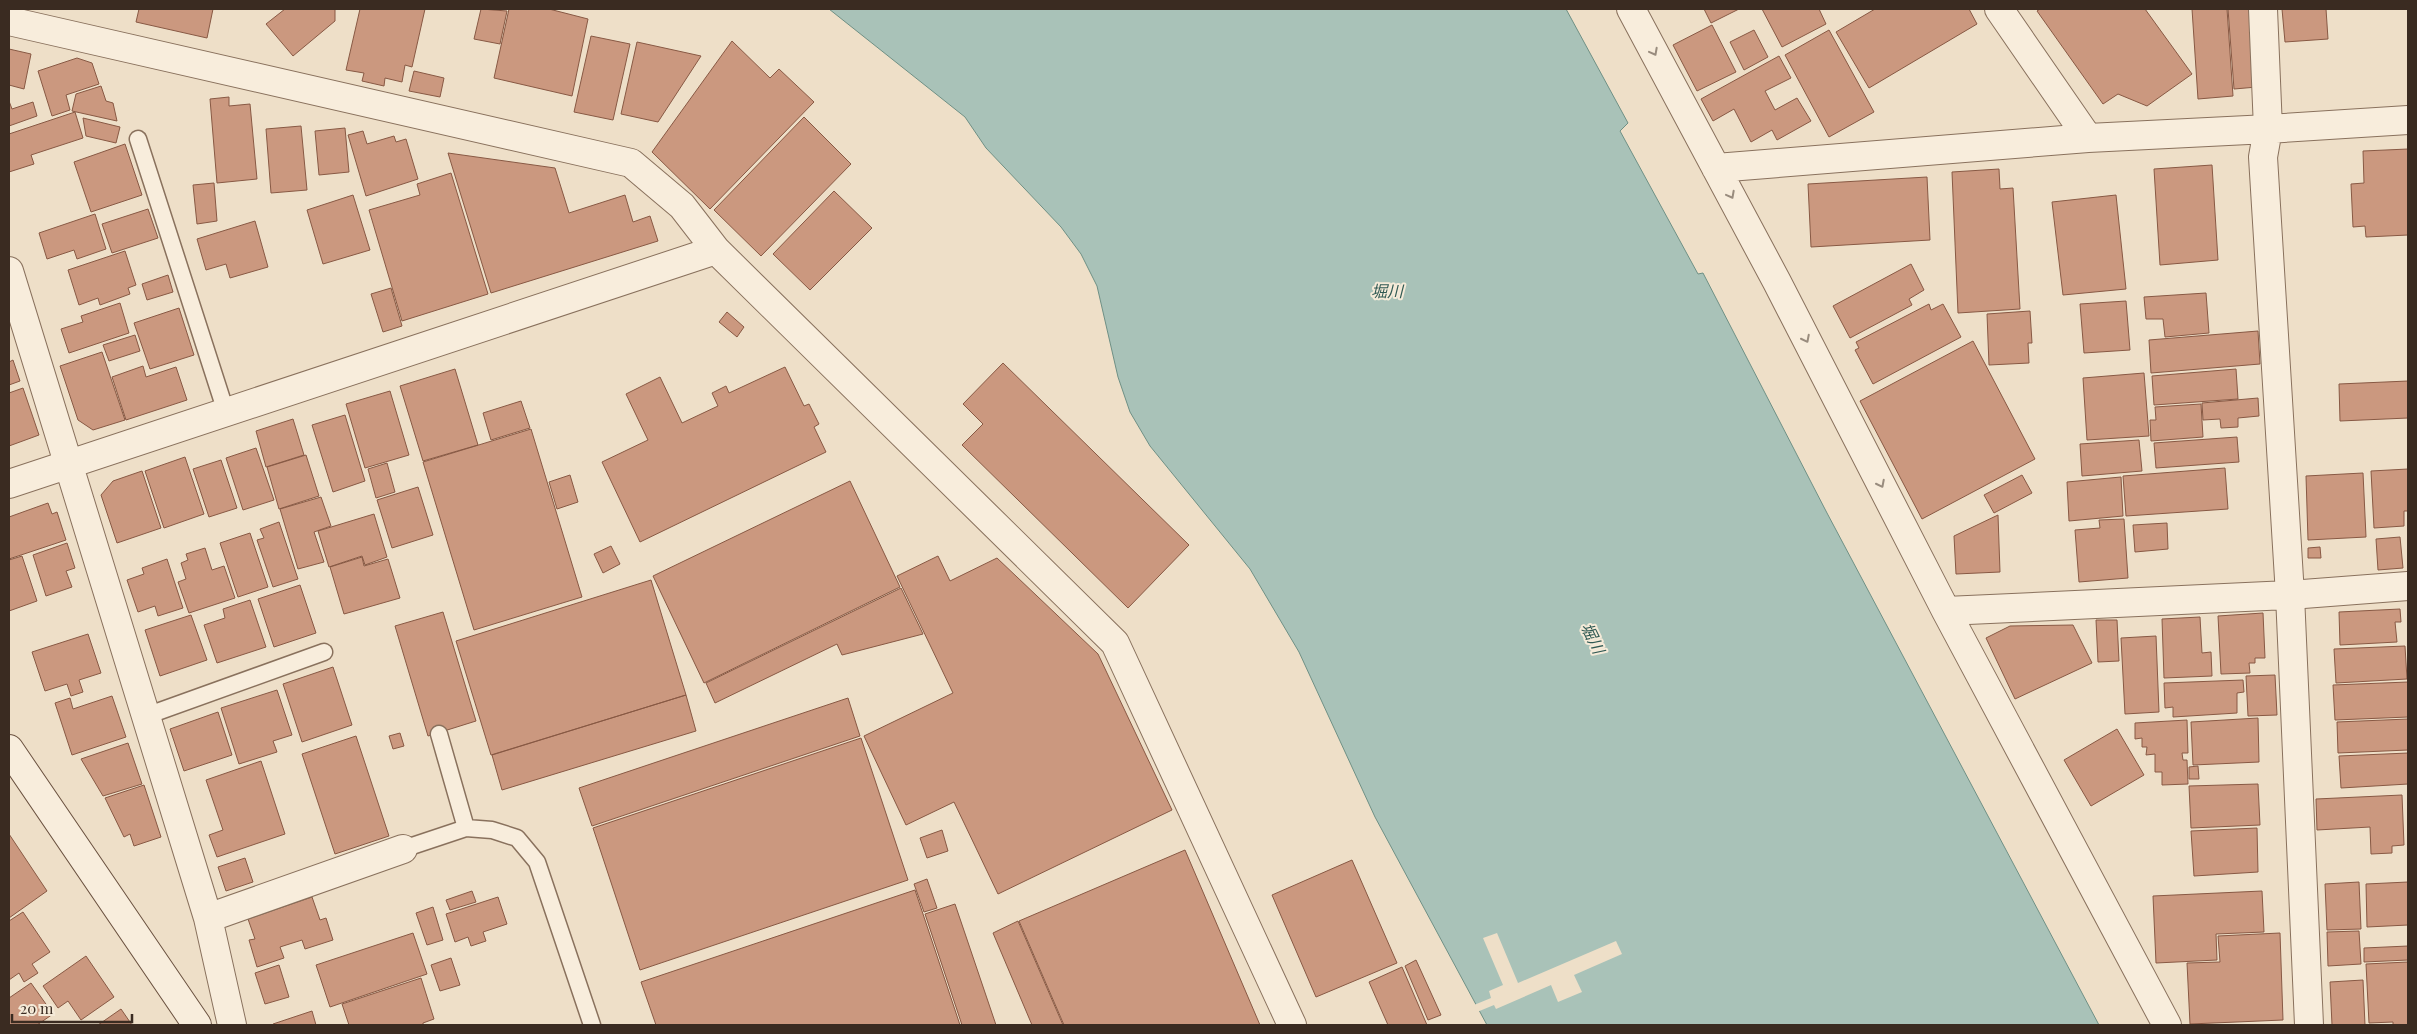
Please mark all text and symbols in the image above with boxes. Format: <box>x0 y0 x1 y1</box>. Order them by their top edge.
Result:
one-way arrow <box>1648 46 1658 55</box>
one-way arrow <box>1725 190 1735 199</box>
water label: 堀川 <box>1371 280 1405 301</box>
one-way arrow <box>1800 334 1810 343</box>
one-way arrow <box>1875 478 1885 487</box>
water label: 堀川 <box>1577 619 1611 659</box>
scale bar <box>12 992 132 1024</box>
text: 20 m <box>20 998 54 1018</box>

